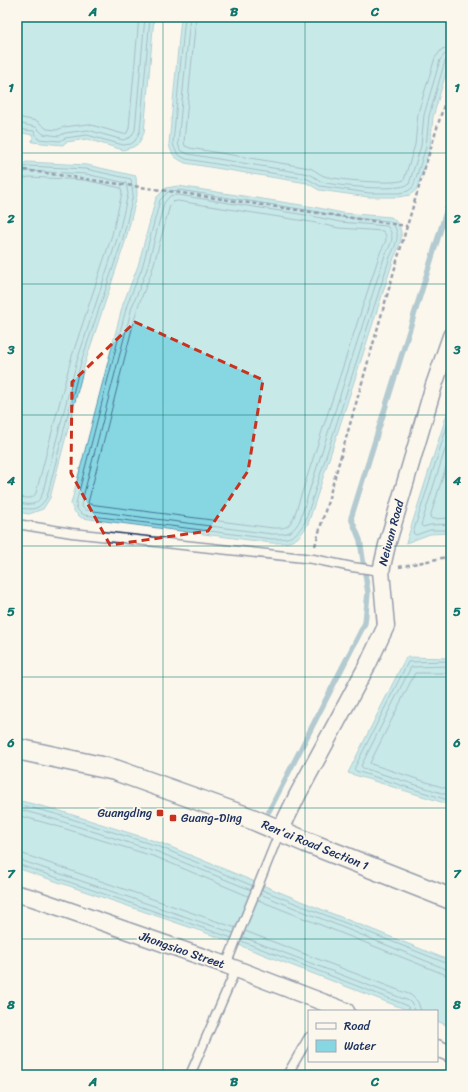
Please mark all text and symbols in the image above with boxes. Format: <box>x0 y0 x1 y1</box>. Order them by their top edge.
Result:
text: A <box>88 0 97 23</box>
text: B <box>230 0 239 23</box>
text: C <box>370 0 380 23</box>
text: 1 <box>8 76 14 99</box>
text: 1 <box>454 76 460 99</box>
text: 2 <box>6 207 15 230</box>
text: 2 <box>452 207 461 230</box>
text: 3 <box>6 338 15 361</box>
text: 3 <box>452 338 461 361</box>
text: 4 <box>6 469 16 492</box>
text: 4 <box>452 469 462 492</box>
street label: Neiwan Road <box>372 497 411 568</box>
text: 5 <box>7 600 15 623</box>
text: 5 <box>453 600 461 623</box>
text: 6 <box>6 731 15 754</box>
text: 6 <box>452 731 461 754</box>
place label: Guangding <box>97 802 152 824</box>
place label: Guang-Ding <box>181 807 242 829</box>
marker: Guangding <box>155 808 165 818</box>
marker: Guang-Ding <box>168 813 178 823</box>
street label: Ren'ai Road Section 1 <box>258 813 372 877</box>
text: 7 <box>7 862 16 885</box>
text: 7 <box>453 862 462 885</box>
street label: Jhongsiao Street <box>135 925 228 975</box>
text: 8 <box>6 993 15 1016</box>
text: 8 <box>452 993 461 1016</box>
legend <box>308 1010 438 1062</box>
text: Road <box>344 1015 371 1037</box>
text: Water <box>344 1035 377 1057</box>
text: A <box>88 1070 97 1092</box>
text: B <box>230 1070 239 1092</box>
text: C <box>370 1070 380 1092</box>

